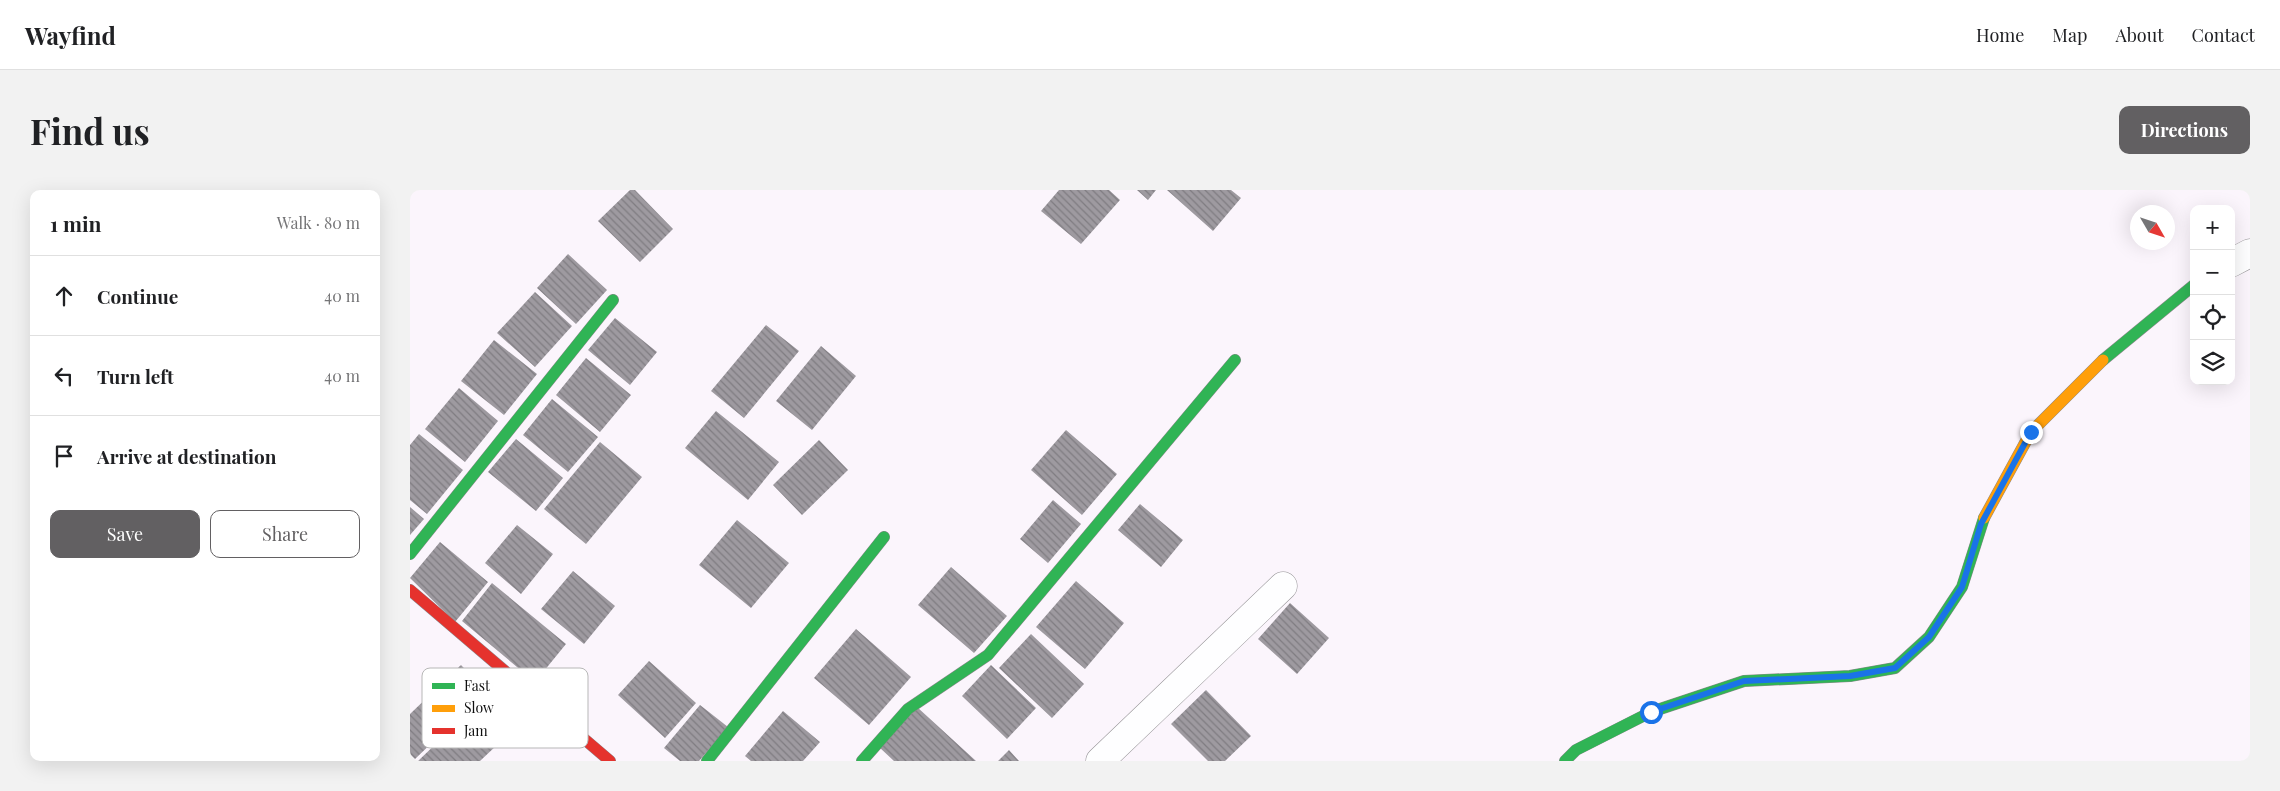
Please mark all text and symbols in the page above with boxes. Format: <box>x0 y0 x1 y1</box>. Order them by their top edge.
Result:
text: Wayfind <box>25 19 116 51</box>
text: Home <box>1976 23 2024 47</box>
text: Map <box>2052 23 2087 47</box>
text: About <box>2115 23 2164 47</box>
text: Contact <box>2192 23 2255 47</box>
button: Directions <box>2119 106 2250 154</box>
text: Find us <box>30 107 150 154</box>
north arrow <box>2130 205 2175 250</box>
map controls <box>2190 205 2235 385</box>
button: + <box>2190 205 2235 250</box>
text: 1 min <box>50 209 101 237</box>
text: Walk · 80 m <box>277 212 360 233</box>
button: − <box>2190 250 2235 295</box>
icon: ahead <box>50 282 78 310</box>
text: Continue <box>97 283 178 309</box>
text: 40 m <box>324 285 360 306</box>
button: locate <box>2190 295 2235 340</box>
button: layers <box>2190 340 2235 385</box>
icon: left <box>50 362 78 390</box>
text: Turn left <box>97 363 174 389</box>
text: 40 m <box>324 365 360 386</box>
route end <box>2020 421 2043 444</box>
icon: arrive <box>50 442 78 470</box>
text: Arrive at destination <box>97 443 277 469</box>
button: Save <box>50 510 200 558</box>
button: Share <box>210 510 360 558</box>
legend <box>422 668 588 748</box>
text: Fast <box>464 676 491 695</box>
text: Slow <box>464 698 494 717</box>
route start <box>1640 701 1663 724</box>
text: Jam <box>463 721 488 740</box>

